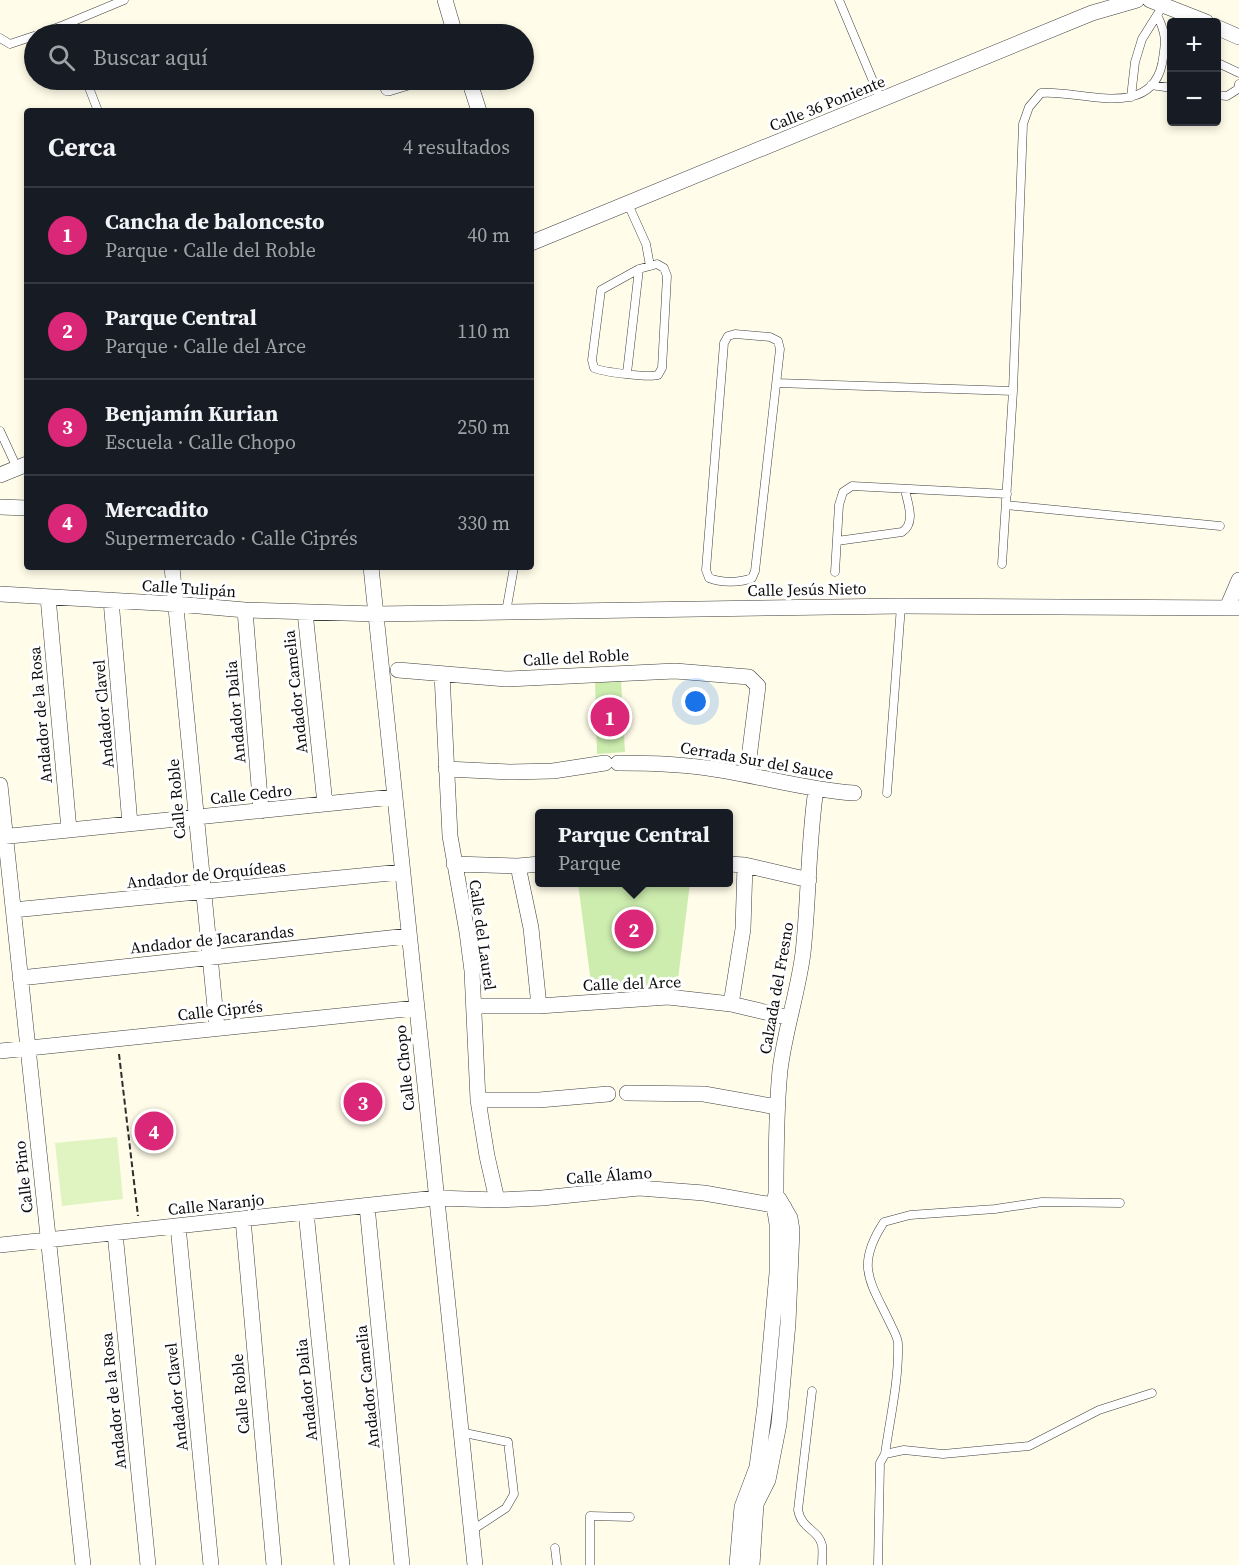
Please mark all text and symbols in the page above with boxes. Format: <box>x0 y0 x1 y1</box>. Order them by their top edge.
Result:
map controls <box>1167 18 1221 126</box>
button: + <box>1167 18 1221 72</box>
search box <box>24 24 534 90</box>
icon: search <box>45 41 78 74</box>
text: Buscar aquí <box>93 42 208 72</box>
street label: Calle 36 Poniente <box>766 70 888 136</box>
button: − <box>1167 72 1221 126</box>
text: Cerca <box>48 129 116 165</box>
text: 4 resultados <box>403 133 510 161</box>
text: Cancha de baloncesto <box>105 206 325 236</box>
text: 1 <box>62 221 73 249</box>
text: 40 m <box>467 221 510 249</box>
text: Parque · Calle del Roble <box>105 236 316 264</box>
text: Parque Central <box>105 302 257 332</box>
text: 2 <box>62 317 73 345</box>
text: 110 m <box>457 317 510 345</box>
text: Parque · Calle del Arce <box>105 332 306 360</box>
text: Benjamín Kurian <box>105 398 278 428</box>
text: 3 <box>62 413 73 441</box>
text: 250 m <box>457 413 510 441</box>
text: Escuela · Calle Chopo <box>105 428 296 456</box>
text: Mercadito <box>105 494 209 524</box>
text: 4 <box>62 509 73 537</box>
text: 330 m <box>457 509 510 537</box>
text: Supermercado · Calle Ciprés <box>105 524 358 552</box>
street label: Calle Tulipán <box>141 574 237 602</box>
street label: Calle Jesús Nieto <box>747 577 867 601</box>
street label: Andador Camelia <box>277 628 312 755</box>
street label: Calle del Roble <box>522 643 630 671</box>
street label: Andador de la Rosa <box>23 645 57 784</box>
street label: Andador Clavel <box>87 659 119 769</box>
street label: Andador Dalia <box>219 659 250 764</box>
your location <box>681 687 710 716</box>
pin: 1 <box>590 694 630 740</box>
street label: Cerrada Sur del Sauce <box>679 736 835 784</box>
street label: Calle Roble <box>162 758 190 840</box>
street label: Calle Cedro <box>209 779 293 809</box>
popup <box>535 809 733 887</box>
text: Parque Central <box>558 819 710 849</box>
text: Parque <box>558 849 621 877</box>
street label: Andador de Orquídeas <box>125 855 287 893</box>
street label: Calle del Laurel <box>464 878 502 992</box>
pin: 2 <box>614 906 654 952</box>
street label: Andador de Jacarandas <box>129 919 295 959</box>
street label: Calzada del Fresno <box>754 920 798 1056</box>
street label: Calle del Arce <box>582 970 682 996</box>
street label: Calle Ciprés <box>176 995 264 1025</box>
street label: Calle Chopo <box>389 1024 419 1112</box>
pin: 3 <box>344 1080 382 1124</box>
pin: 4 <box>134 1108 174 1154</box>
street label: Calle Pino <box>8 1140 38 1214</box>
street label: Calle Álamo <box>565 1161 653 1189</box>
street label: Calle Naranjo <box>167 1188 266 1220</box>
street label: Andador Camelia <box>349 1323 384 1450</box>
street label: Andador de la Rosa <box>95 1331 131 1470</box>
street label: Andador Dalia <box>290 1337 322 1442</box>
street label: Andador Clavel <box>159 1342 193 1452</box>
street label: Calle Roble <box>226 1353 254 1435</box>

